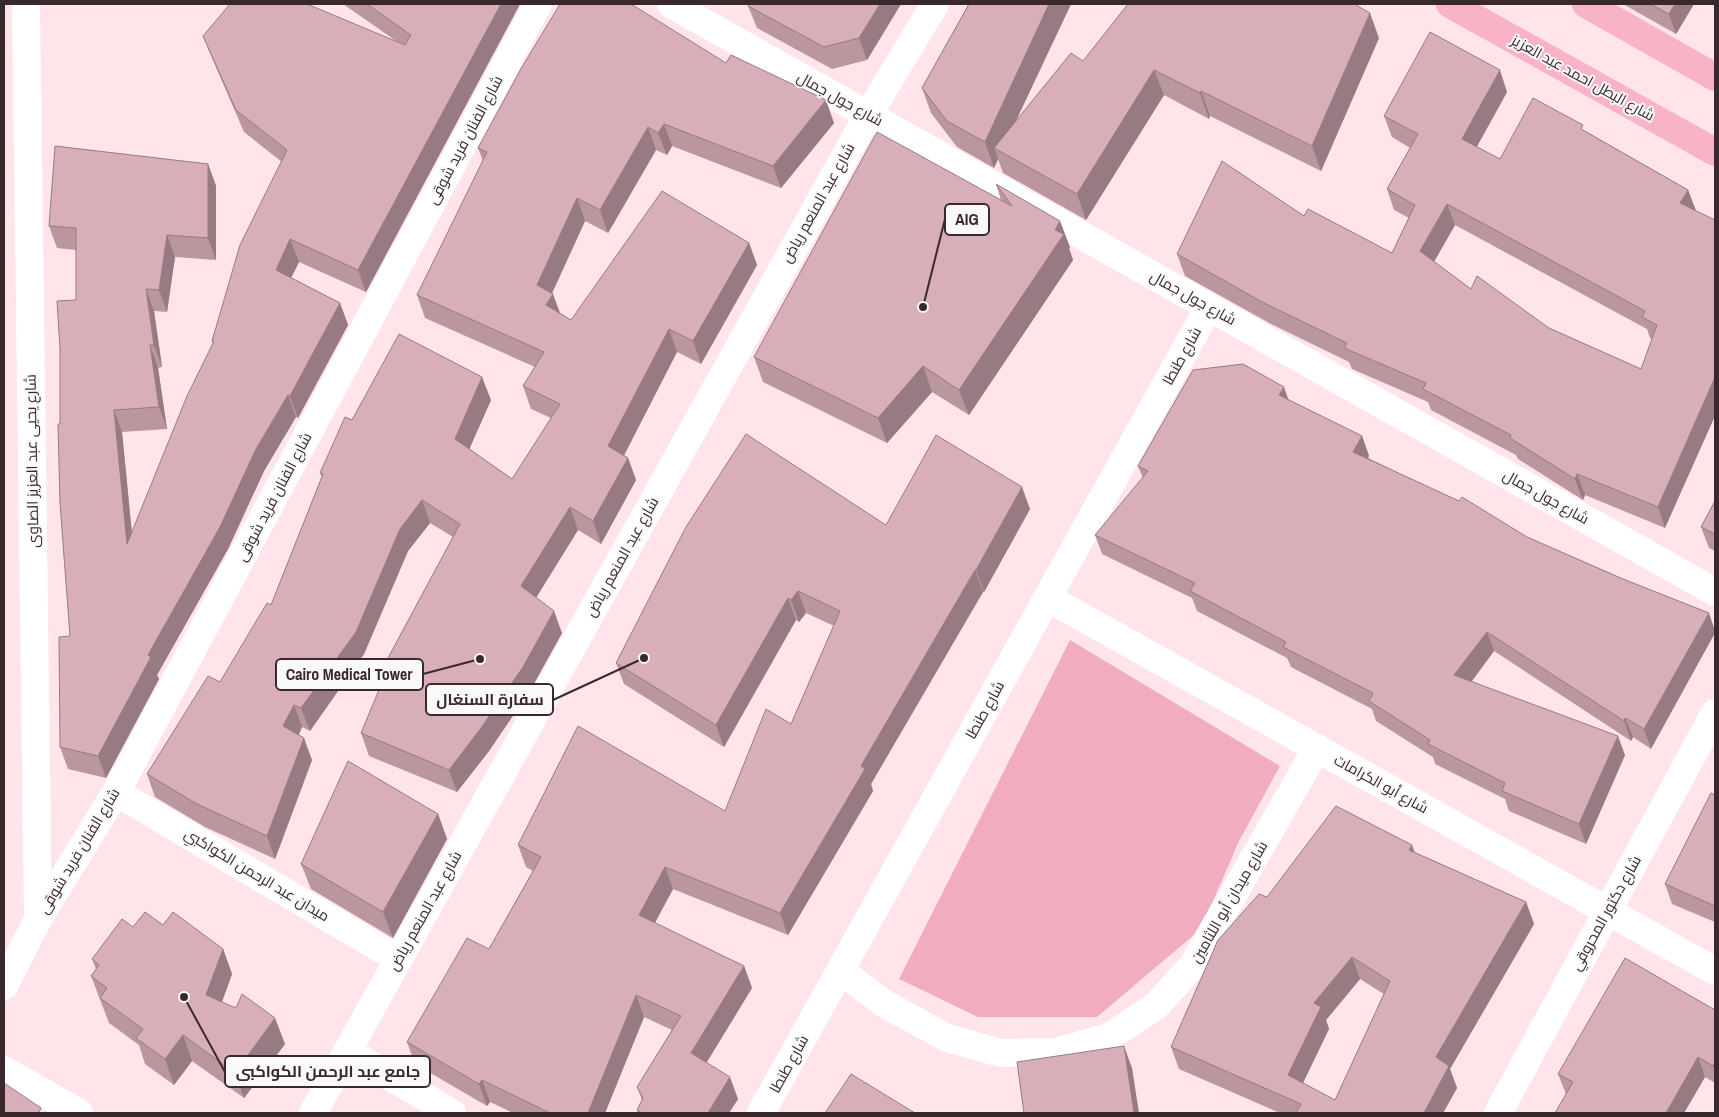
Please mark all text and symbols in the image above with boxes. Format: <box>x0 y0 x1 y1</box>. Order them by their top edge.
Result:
street label: شارع البطل احمد عبد العزيز <box>1506 29 1659 127</box>
street label: شارع جول جمال <box>793 66 887 132</box>
street label: شارع الفنان فريد شوقى <box>422 72 508 208</box>
street label: شارع عبد المنعم رياض <box>776 139 860 267</box>
callout: AIG <box>945 204 989 235</box>
text: AIG <box>955 208 979 230</box>
street label: شارع جول جمال <box>1146 265 1240 331</box>
street label: شارع طنطا <box>1157 323 1207 389</box>
street label: شارع يحيى عبد العزيز الصاوى <box>19 374 45 548</box>
street label: شارع الفنان فريد شوقى <box>231 429 317 565</box>
street label: شارع جول جمال <box>1499 464 1593 530</box>
street label: شارع عبد المنعم رياض <box>580 493 664 621</box>
callout: Cairo Medical Tower <box>276 659 423 690</box>
text: Cairo Medical Tower <box>286 663 413 685</box>
street label: شارع طنطا <box>960 677 1010 743</box>
callout: سفارة السنغال <box>426 684 553 715</box>
text: سفارة السنغال <box>436 688 544 710</box>
street label: شارع أبو الكرامات <box>1330 749 1432 819</box>
street label: شارع الفنان فريد شوقى <box>33 784 125 918</box>
street label: ميدان عبد الرحمن الكواكبي <box>180 823 334 928</box>
street label: شارع ميدان أبو اللثامين <box>1185 837 1273 967</box>
street label: شارع عبد المنعم رياض <box>383 847 467 975</box>
street label: شارع دكتور المحروقي <box>1565 851 1648 975</box>
street label: شارع طنطا <box>764 1031 814 1097</box>
callout: جامع عبد الرحمن الكواكبى <box>225 1056 430 1087</box>
text: جامع عبد الرحمن الكواكبى <box>236 1060 420 1082</box>

